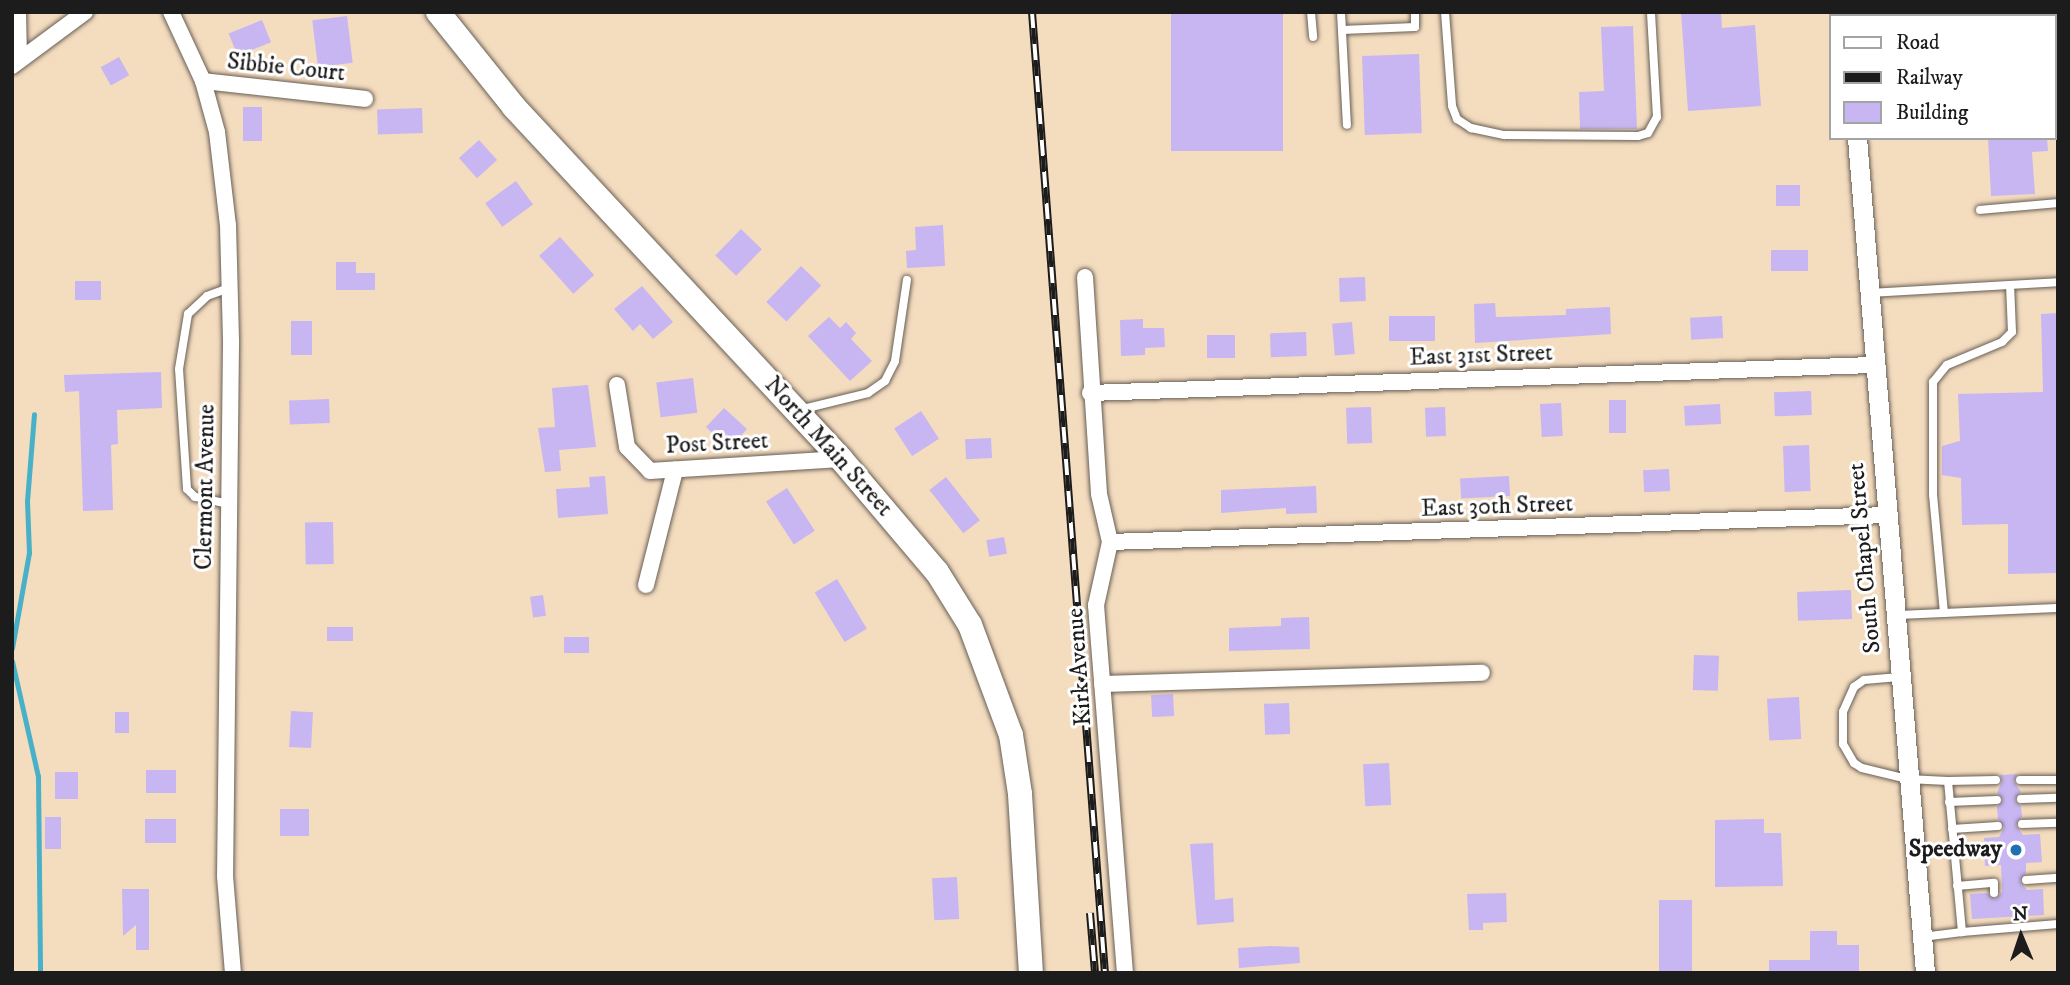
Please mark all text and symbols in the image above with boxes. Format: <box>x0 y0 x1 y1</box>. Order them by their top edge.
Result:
legend <box>1828 14 2056 140</box>
text: Road <box>1896 30 1940 56</box>
street label: Sibbie Court <box>226 47 346 89</box>
text: Railway <box>1896 65 1963 91</box>
text: Building <box>1896 100 1968 126</box>
street label: East 31st Street <box>1409 339 1553 373</box>
street label: North Main Street <box>758 371 898 523</box>
street label: Clermont Avenue <box>190 404 222 570</box>
street label: Post Street <box>665 427 769 461</box>
street label: South Chapel Street <box>1842 462 1888 654</box>
street label: East 30th Street <box>1421 490 1573 524</box>
street label: Kirk Avenue <box>1062 607 1098 727</box>
place label: Speedway <box>1909 836 2002 864</box>
marker: Speedway <box>2008 842 2024 858</box>
north arrow <box>1986 901 2056 971</box>
text: N <box>2012 903 2028 926</box>

